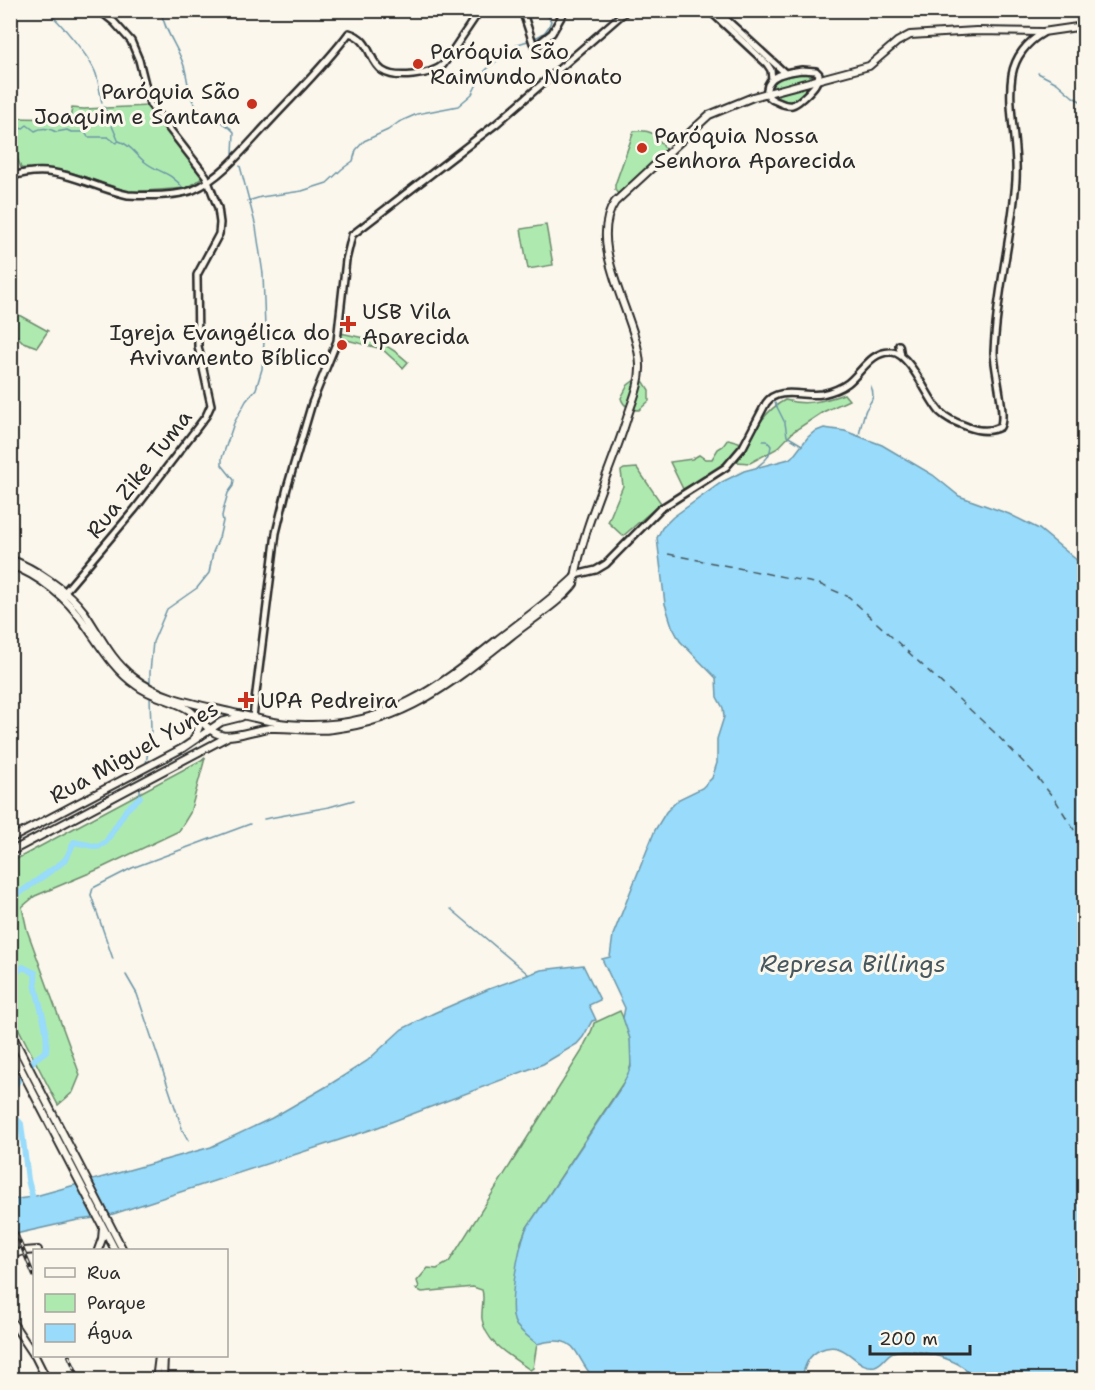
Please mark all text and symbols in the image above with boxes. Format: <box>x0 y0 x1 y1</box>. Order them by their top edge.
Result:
place label: Paróquia São Raimundo Nonato <box>430 37 622 91</box>
marker: Paróquia São Raimundo Nonato <box>411 57 425 71</box>
place label: Paróquia São Joaquim e Santana <box>34 77 240 131</box>
marker: Paróquia São Joaquim e Santana <box>245 97 259 111</box>
place label: Paróquia Nossa Senhora Aparecida <box>654 121 856 175</box>
marker: Paróquia Nossa Senhora Aparecida <box>635 141 649 155</box>
place label: USB Vila Aparecida <box>362 297 470 351</box>
marker: USB Vila Aparecida <box>339 315 357 333</box>
place label: Igreja Evangélica do Avivamento Bíblico <box>110 318 330 372</box>
marker: Igreja Evangélica do Avivamento Bíblico <box>335 338 349 352</box>
street label: Rua Zike Tuma <box>80 403 199 544</box>
place label: UPA Pedreira <box>260 686 398 715</box>
marker: UPA Pedreira <box>237 691 255 709</box>
street label: Rua Miguel Yunes <box>45 694 223 810</box>
water label: Represa Billings <box>760 948 946 980</box>
legend <box>33 1249 228 1357</box>
text: Rua <box>87 1261 120 1285</box>
text: Parque <box>87 1291 146 1315</box>
scale bar <box>870 1318 970 1356</box>
text: Água <box>87 1321 132 1345</box>
text: 200 m <box>879 1327 938 1351</box>

